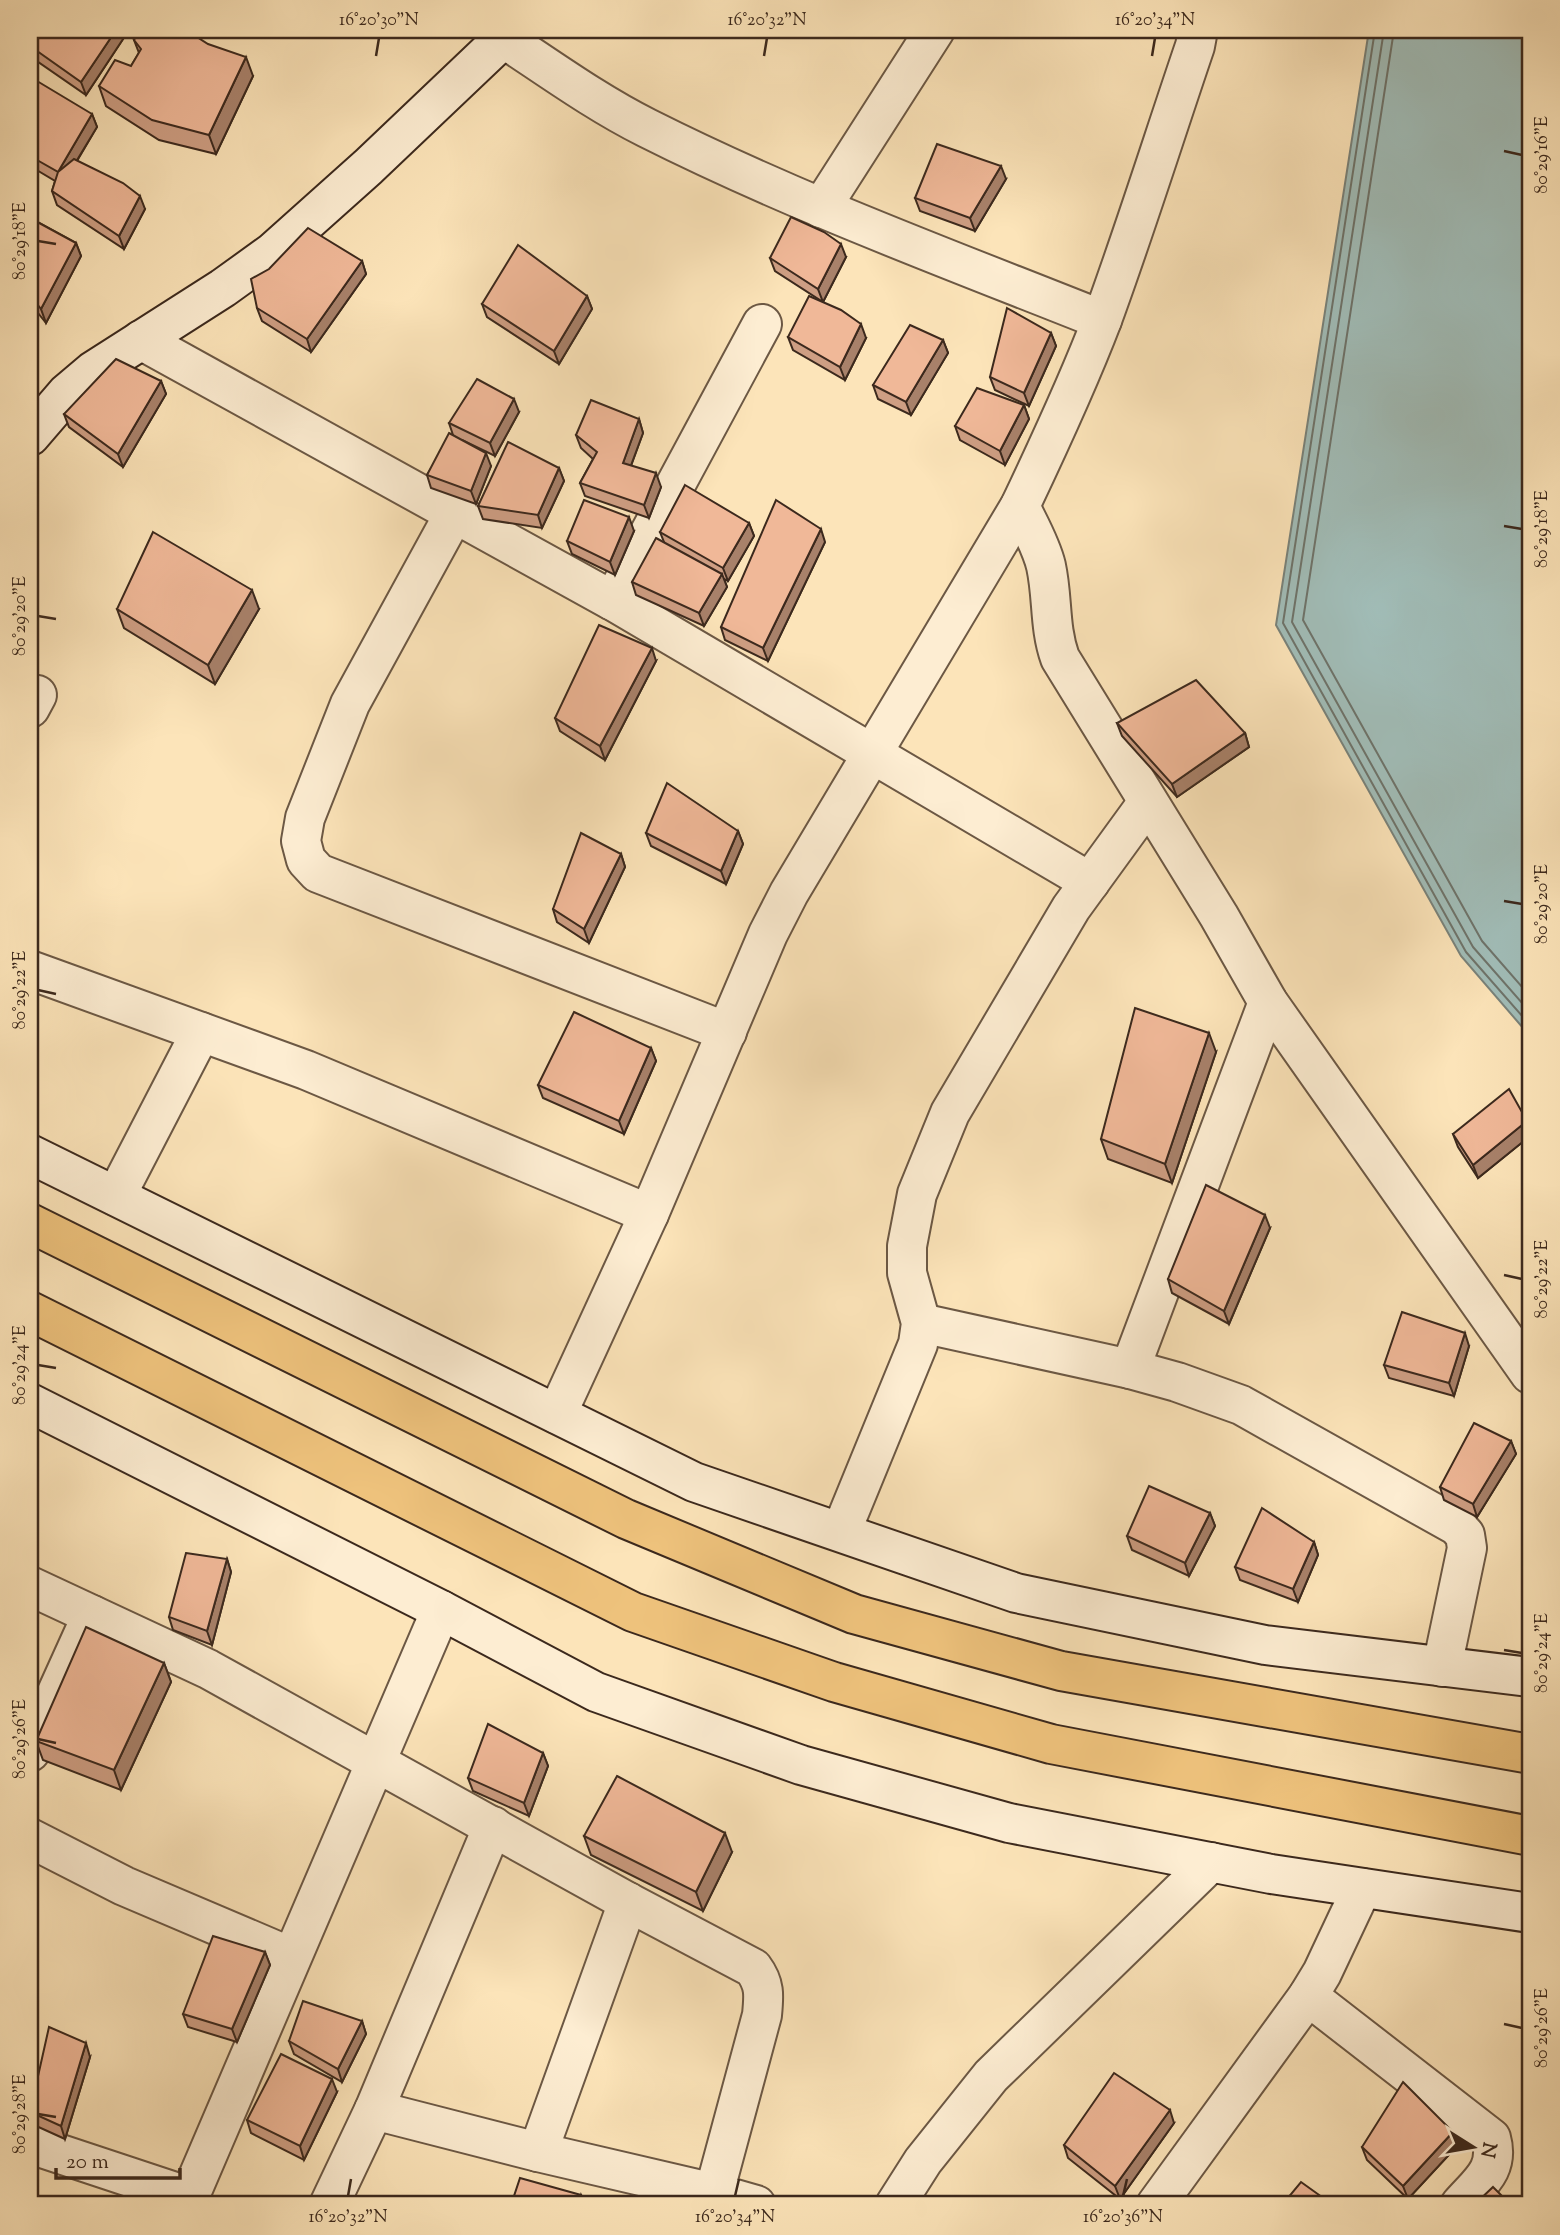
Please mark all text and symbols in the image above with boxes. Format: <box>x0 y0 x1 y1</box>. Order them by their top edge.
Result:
text: 16°20'30"N <box>339 8 419 34</box>
text: 16°20'32"N <box>727 8 807 34</box>
text: 16°20'34"N <box>1115 8 1195 34</box>
text: 80°29'16"E <box>1530 116 1556 194</box>
text: 80°29'18"E <box>8 202 34 280</box>
text: 80°29'18"E <box>1530 490 1556 568</box>
text: 80°29'20"E <box>8 576 34 656</box>
text: 80°29'20"E <box>1530 864 1556 944</box>
text: 80°29'22"E <box>8 950 34 1029</box>
text: 80°29'22"E <box>1530 1239 1556 1318</box>
text: 80°29'24"E <box>8 1325 34 1405</box>
text: 80°29'24"E <box>1530 1613 1556 1693</box>
text: 80°29'26"E <box>8 1699 34 1779</box>
text: 80°29'26"E <box>1530 1988 1556 2068</box>
text: 80°29'28"E <box>8 2074 34 2154</box>
north arrow <box>1438 2112 1508 2182</box>
scale bar <box>56 2137 180 2181</box>
text: N <box>1473 2140 1502 2160</box>
text: 20 m <box>66 2148 109 2178</box>
text: 16°20'32"N <box>308 2205 388 2231</box>
text: 16°20'34"N <box>695 2205 775 2231</box>
text: 16°20'36"N <box>1083 2205 1163 2231</box>

